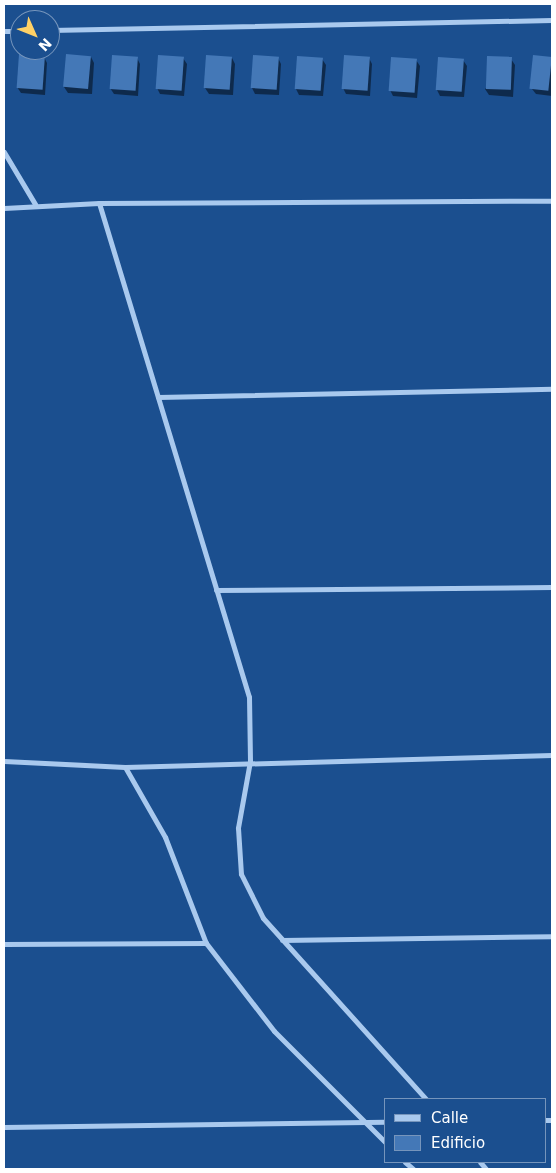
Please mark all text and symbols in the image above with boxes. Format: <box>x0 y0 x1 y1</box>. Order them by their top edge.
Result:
north arrow <box>10 10 60 60</box>
text: N <box>35 35 55 54</box>
legend <box>384 1098 546 1163</box>
text: Calle <box>431 1109 468 1127</box>
text: Edificio <box>431 1134 485 1152</box>

